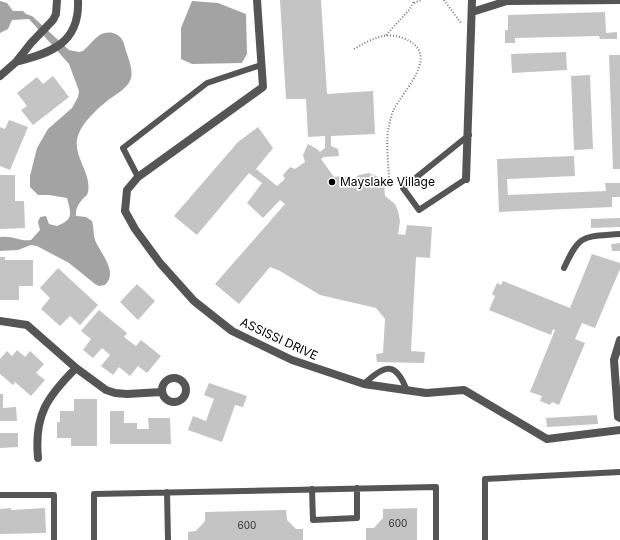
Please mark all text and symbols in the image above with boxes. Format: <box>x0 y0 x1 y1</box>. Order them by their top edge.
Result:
place label: Mayslake Village <box>340 174 435 189</box>
marker: Mayslake Village <box>327 177 337 187</box>
street label: ASSISSI DRIVE <box>238 314 320 363</box>
house number: 600 <box>389 517 407 529</box>
house number: 600 <box>238 519 256 531</box>

